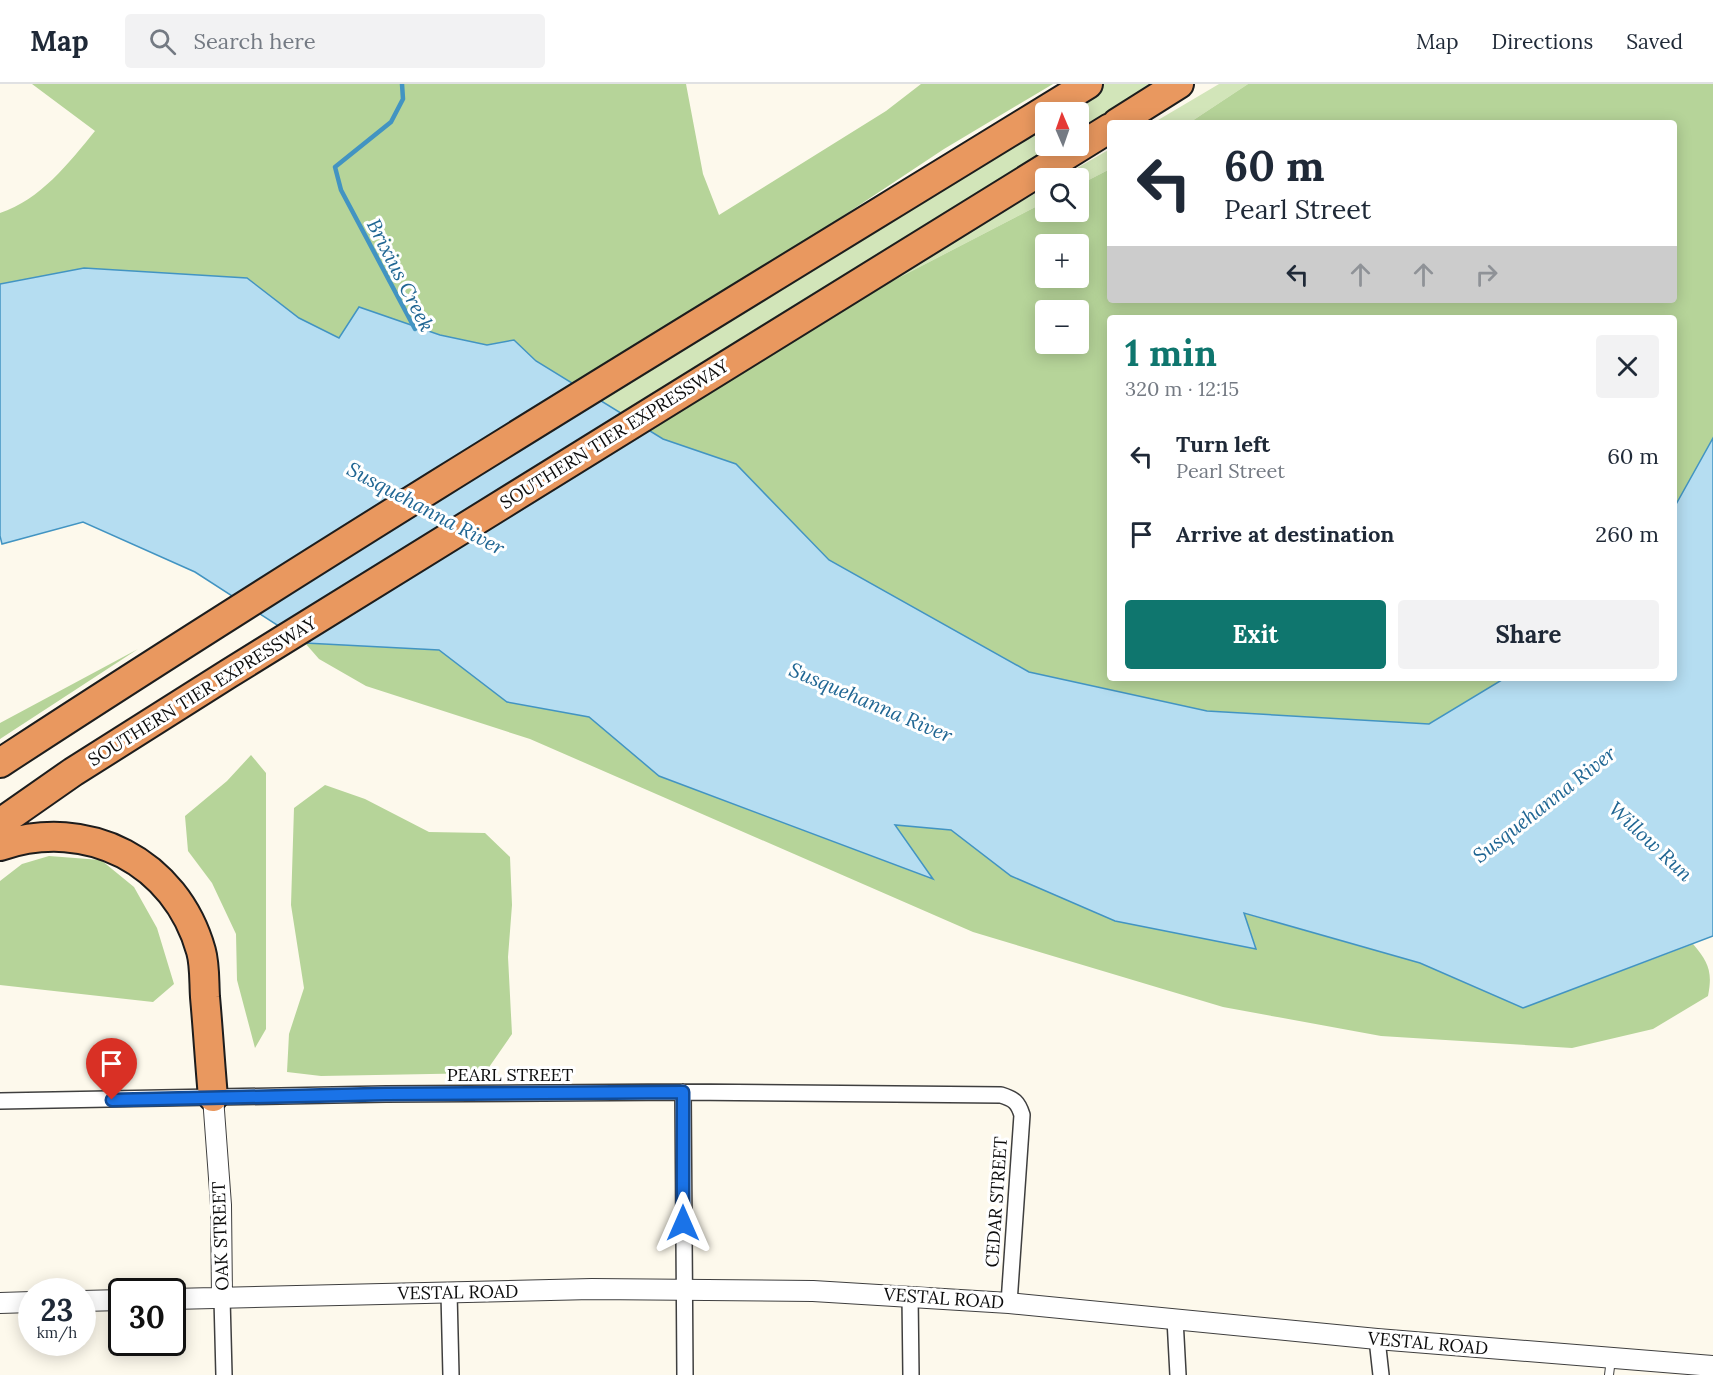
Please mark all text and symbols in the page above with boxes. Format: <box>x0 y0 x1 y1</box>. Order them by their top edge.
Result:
search box <box>125 14 545 68</box>
text: Map <box>30 23 89 59</box>
icon: search <box>146 25 179 58</box>
text: Search here <box>194 27 316 55</box>
text: Map <box>1416 28 1459 55</box>
text: Directions <box>1492 28 1593 55</box>
text: Saved <box>1626 28 1683 55</box>
north arrow <box>1035 102 1089 156</box>
map controls <box>1035 102 1089 354</box>
text: 60 m <box>1224 139 1325 193</box>
icon: left <box>1125 144 1203 222</box>
button: search <box>1035 168 1089 222</box>
text: Pearl Street <box>1224 192 1371 226</box>
water label: Brixius Creek <box>362 214 440 336</box>
button: + <box>1035 234 1089 288</box>
icon: left <box>1281 258 1314 291</box>
icon: ahead <box>1344 258 1377 291</box>
icon: ahead <box>1407 258 1440 291</box>
icon: right <box>1470 258 1503 291</box>
button: − <box>1035 300 1089 354</box>
text: 1 min <box>1125 330 1217 376</box>
button: close <box>1596 335 1659 398</box>
street label: SOUTHERN TIER EXPRESSWAY <box>496 354 733 514</box>
text: 320 m · 12:15 <box>1125 376 1239 401</box>
text: Turn left <box>1176 430 1270 458</box>
icon: left <box>1125 440 1158 473</box>
text: 60 m <box>1607 442 1659 470</box>
water label: Susquehanna River <box>343 456 510 561</box>
text: Pearl Street <box>1176 458 1285 483</box>
icon: arrive <box>1125 518 1158 551</box>
text: Arrive at destination <box>1176 520 1394 548</box>
text: 260 m <box>1595 520 1659 548</box>
button: Exit <box>1125 600 1386 669</box>
button: Share <box>1398 600 1659 669</box>
street label: SOUTHERN TIER EXPRESSWAY <box>84 611 321 771</box>
water label: Susquehanna River <box>786 656 957 748</box>
water label: Susquehanna River <box>1467 740 1621 868</box>
water label: Willow Run <box>1604 796 1699 887</box>
pin <box>86 1038 137 1100</box>
icon: arrive <box>95 1047 128 1080</box>
street label: PEARL STREET <box>447 1063 574 1086</box>
street label: CEDAR STREET <box>980 1135 1012 1268</box>
street label: OAK STREET <box>207 1181 233 1291</box>
position arrow <box>651 1191 715 1255</box>
speed limit sign: 30 <box>108 1278 186 1356</box>
street label: VESTAL ROAD <box>396 1279 519 1305</box>
street label: VESTAL ROAD <box>882 1282 1005 1314</box>
text: 23 <box>41 1291 73 1329</box>
text: km/h <box>37 1323 77 1342</box>
street label: VESTAL ROAD <box>1366 1326 1489 1360</box>

